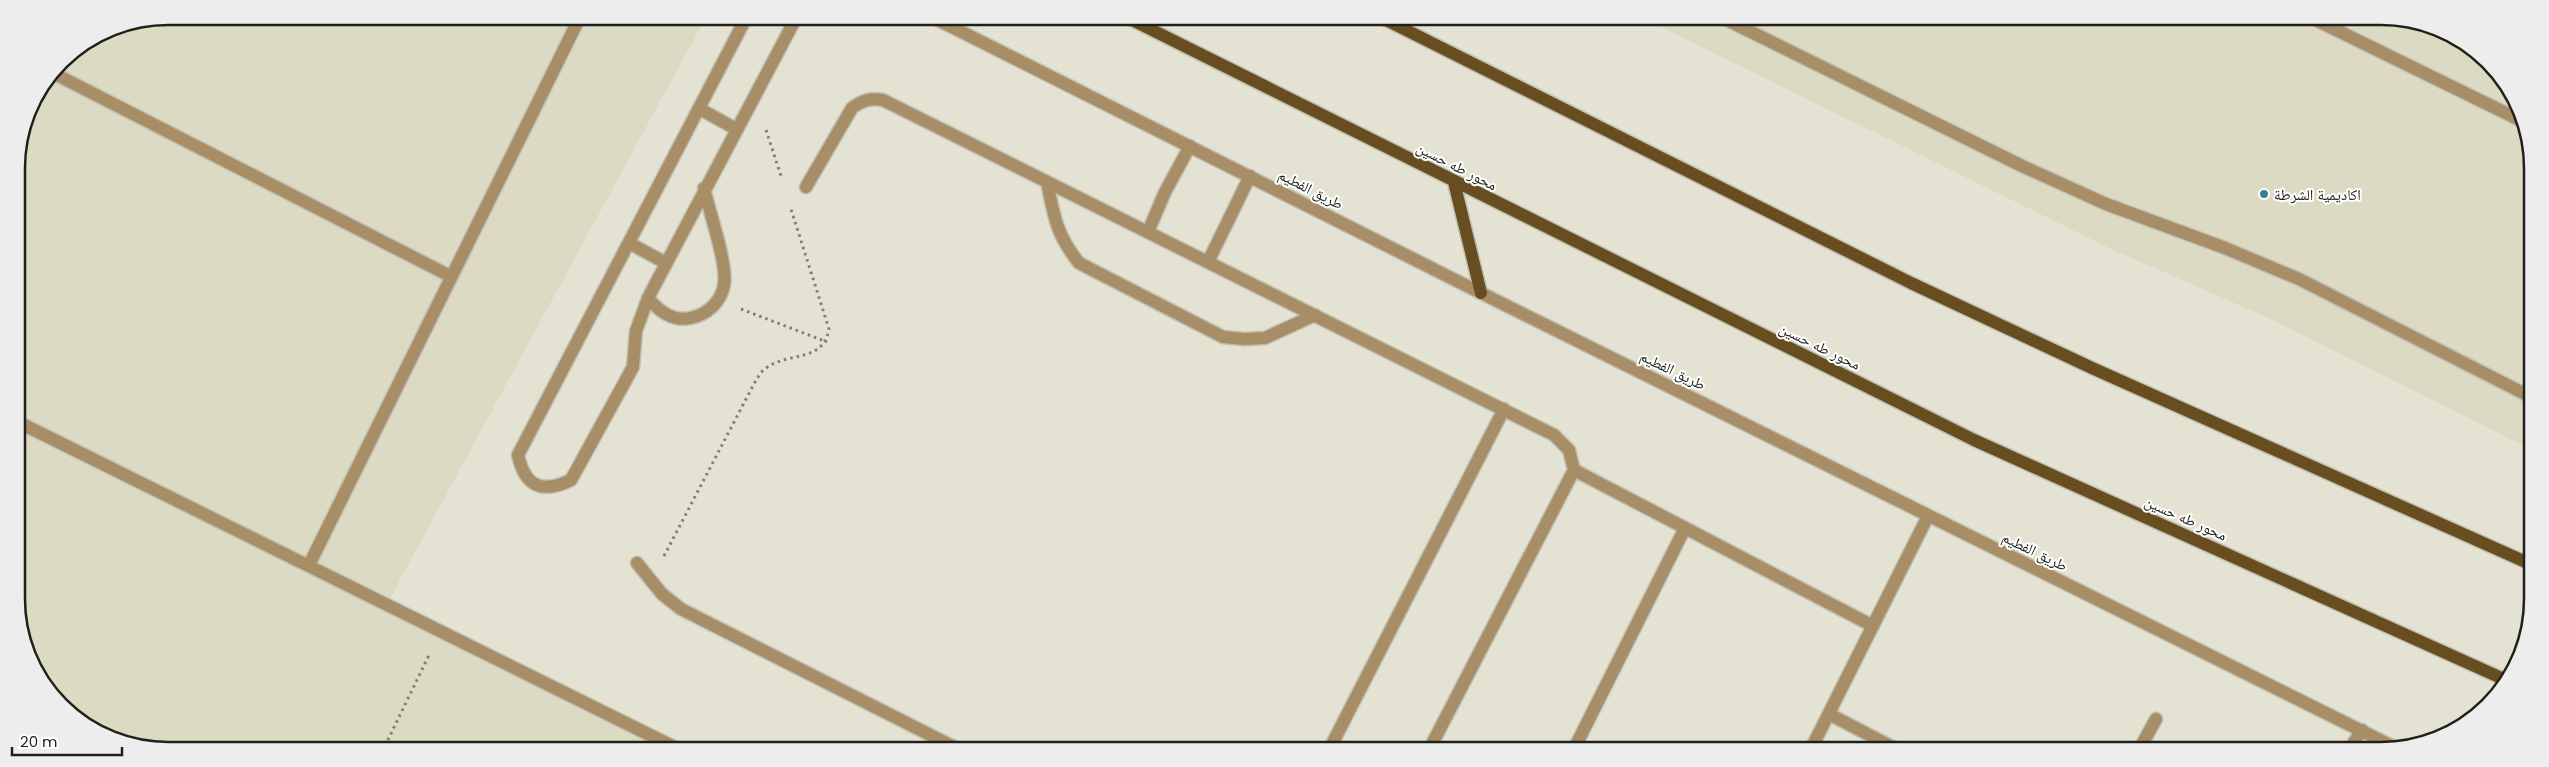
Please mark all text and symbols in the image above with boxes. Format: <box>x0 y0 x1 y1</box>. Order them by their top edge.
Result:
street label: محور طه حسين <box>1413 137 1501 195</box>
street label: طريق الفطيم <box>1275 164 1347 214</box>
place label: اكاديمية الشرطة <box>2274 184 2361 205</box>
marker: اكاديمية الشرطة <box>2258 188 2270 200</box>
street label: محور طه حسين <box>1776 317 1864 375</box>
street label: طريق الفطيم <box>1637 345 1709 395</box>
street label: محور طه حسين <box>2142 491 2231 546</box>
street label: طريق الفطيم <box>1999 526 2071 576</box>
scale bar <box>12 724 122 756</box>
text: 20 m <box>20 731 58 752</box>

